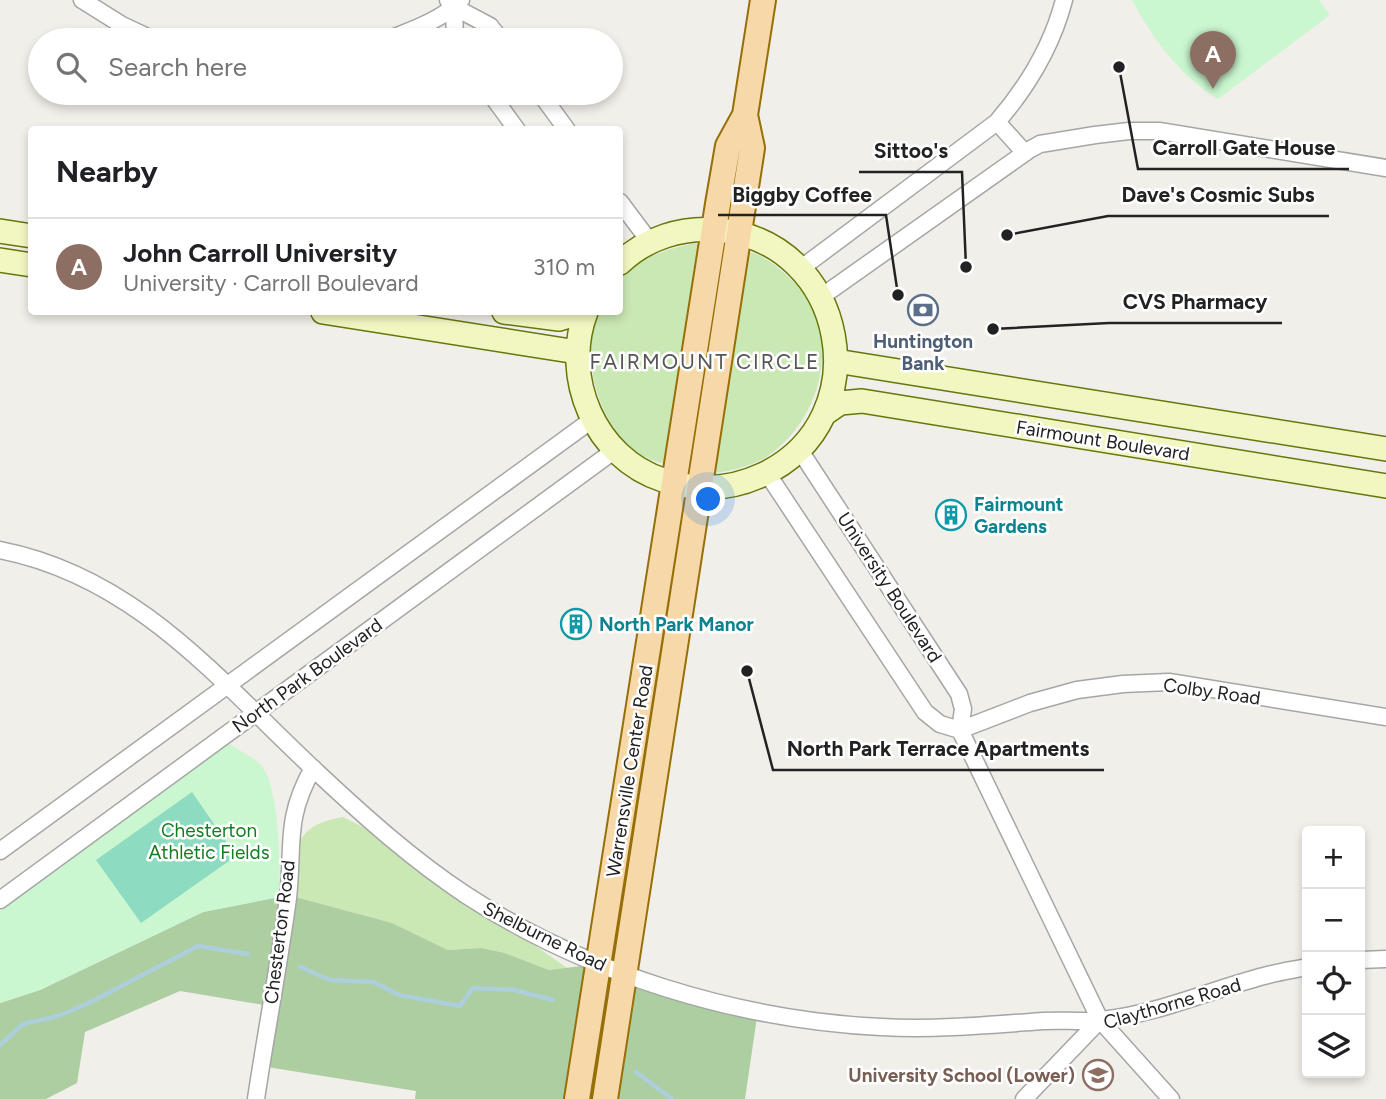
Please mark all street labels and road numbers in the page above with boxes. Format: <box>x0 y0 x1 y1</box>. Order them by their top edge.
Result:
street label: Fairmount Boulevard <box>1014 415 1191 466</box>
street label: University Boulevard <box>832 508 947 667</box>
street label: North Park Boulevard <box>228 613 387 738</box>
street label: Warrensville Center Road <box>601 663 658 879</box>
street label: Colby Road <box>1162 673 1262 710</box>
street label: Chesterton Road <box>259 859 300 1005</box>
street label: Shelburne Road <box>479 897 610 976</box>
street label: Claythorne Road <box>1101 973 1244 1034</box>

